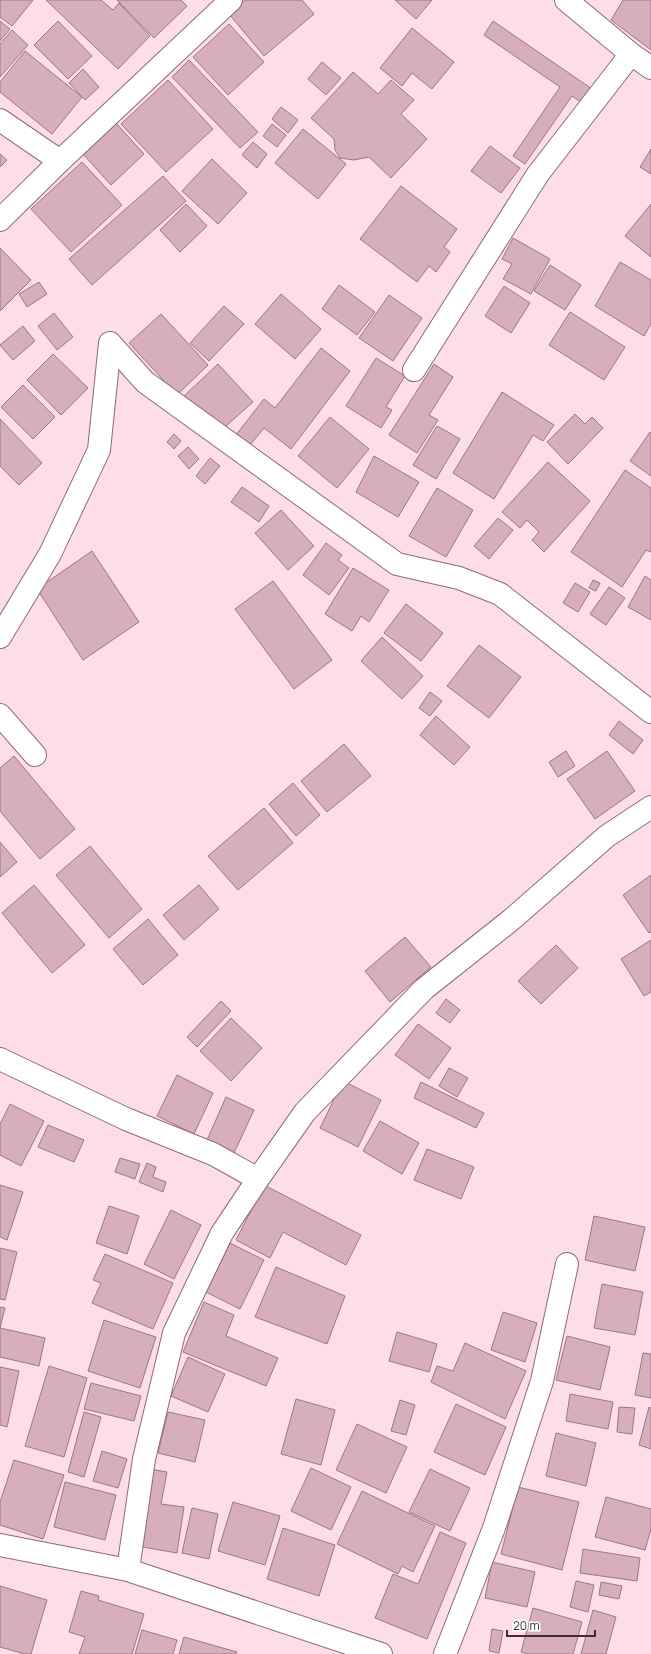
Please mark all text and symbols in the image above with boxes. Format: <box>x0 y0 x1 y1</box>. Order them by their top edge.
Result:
scale bar <box>507 1612 595 1638</box>
text: 20 m <box>513 1617 540 1634</box>

